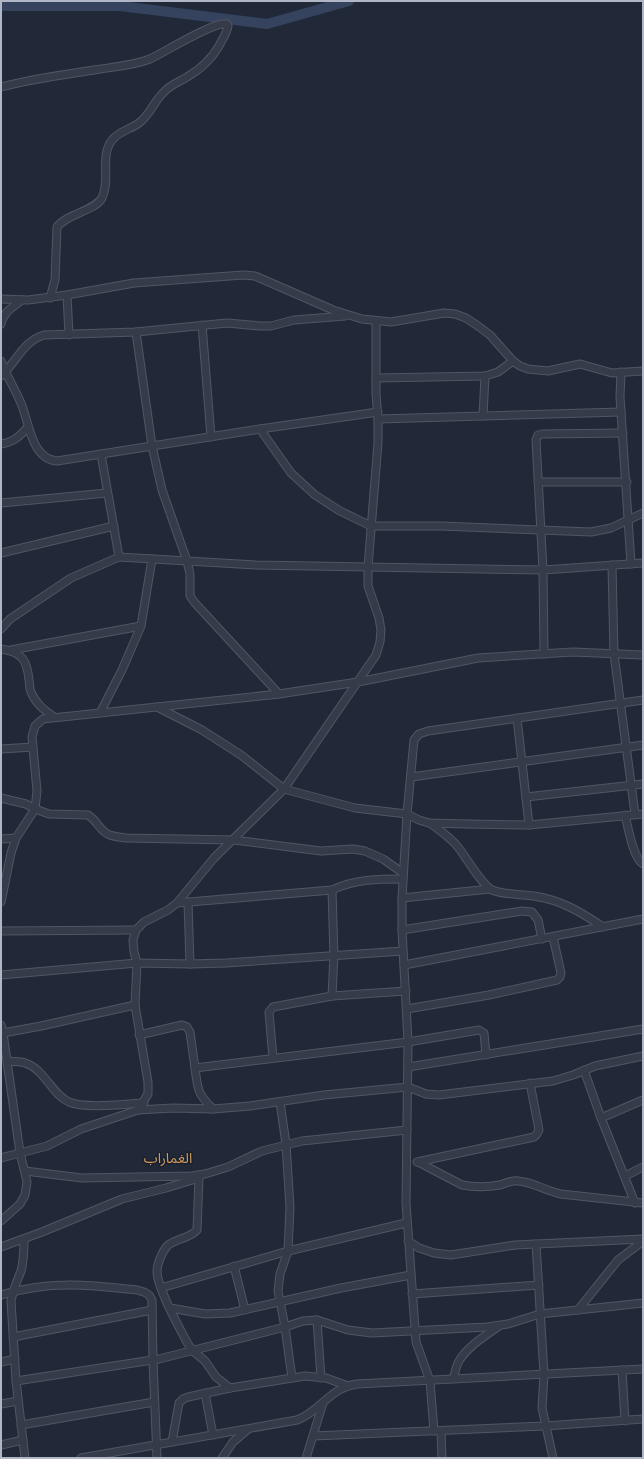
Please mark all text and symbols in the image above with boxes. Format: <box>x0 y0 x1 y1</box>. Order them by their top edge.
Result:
district label: الغماراب <box>144 1150 192 1167</box>

